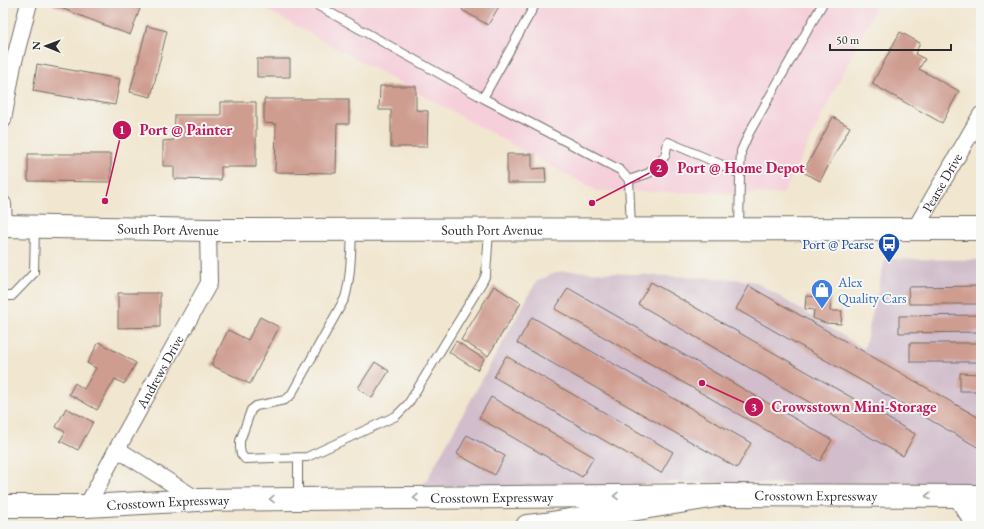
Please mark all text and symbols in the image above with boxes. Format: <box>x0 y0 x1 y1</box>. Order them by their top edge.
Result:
north arrow <box>26 26 66 66</box>
scale bar <box>830 26 951 52</box>
text: 50 m <box>836 32 860 48</box>
text: N <box>29 41 43 50</box>
callout: Port @ Painter <box>112 117 240 144</box>
text: Port @ Painter <box>140 120 233 139</box>
text: 1 <box>119 122 125 138</box>
street label: Pearse Drive <box>918 149 967 215</box>
callout: Port @ Home Depot <box>649 154 813 181</box>
text: Port @ Home Depot <box>677 158 805 177</box>
text: 2 <box>656 160 663 176</box>
street label: South Port Avenue <box>117 219 219 239</box>
street label: South Port Avenue <box>441 221 543 239</box>
bus stop icon: Port @ Pearse <box>876 231 902 264</box>
place label: Port @ Pearse <box>802 235 875 253</box>
place label: Alex Quality Cars <box>837 273 907 307</box>
shop icon: Alex Quality Cars <box>809 277 835 310</box>
street label: Andrews Drive <box>132 331 188 412</box>
callout: Crowsstown Mini-Storage <box>744 393 945 420</box>
text: Crowsstown Mini-Storage <box>771 397 937 416</box>
text: 3 <box>751 399 757 415</box>
street label: Crosstown Expressway <box>754 486 878 505</box>
street label: Crosstown Expressway <box>430 488 554 507</box>
street label: Crosstown Expressway <box>106 491 230 514</box>
one-way arrow <box>613 492 619 500</box>
one-way arrow <box>925 492 931 500</box>
one-way arrow <box>413 494 419 502</box>
one-way arrow <box>269 495 275 503</box>

